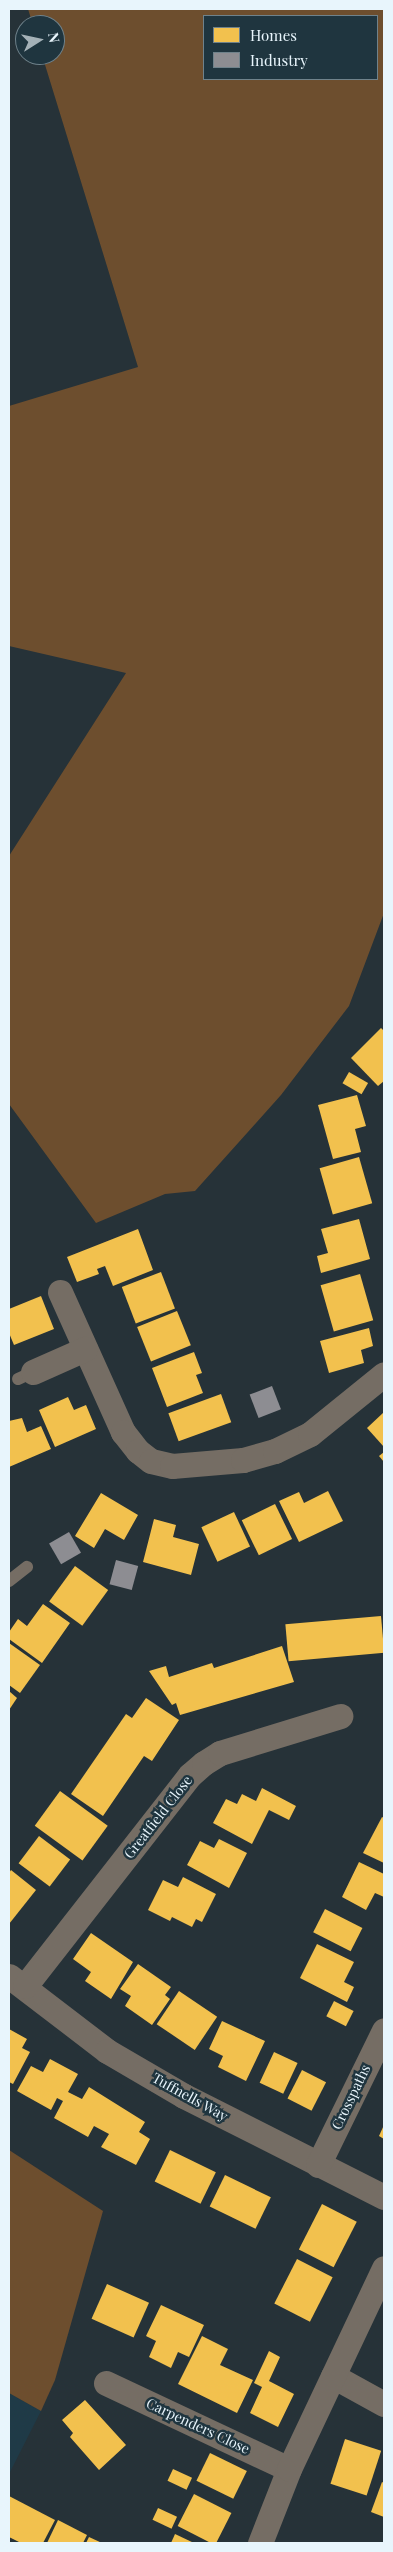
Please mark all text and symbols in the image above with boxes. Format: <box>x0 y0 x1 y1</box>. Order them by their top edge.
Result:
north arrow <box>15 15 65 65</box>
legend <box>203 15 378 80</box>
text: Homes <box>250 25 297 45</box>
text: N <box>44 31 65 44</box>
text: Industry <box>250 50 308 70</box>
street label: Greatfield Close <box>120 1772 196 1862</box>
street label: Crosspaths <box>328 2062 374 2132</box>
street label: Tuffnells Way <box>149 2069 231 2125</box>
street label: Carpenders Close <box>144 2395 252 2457</box>

